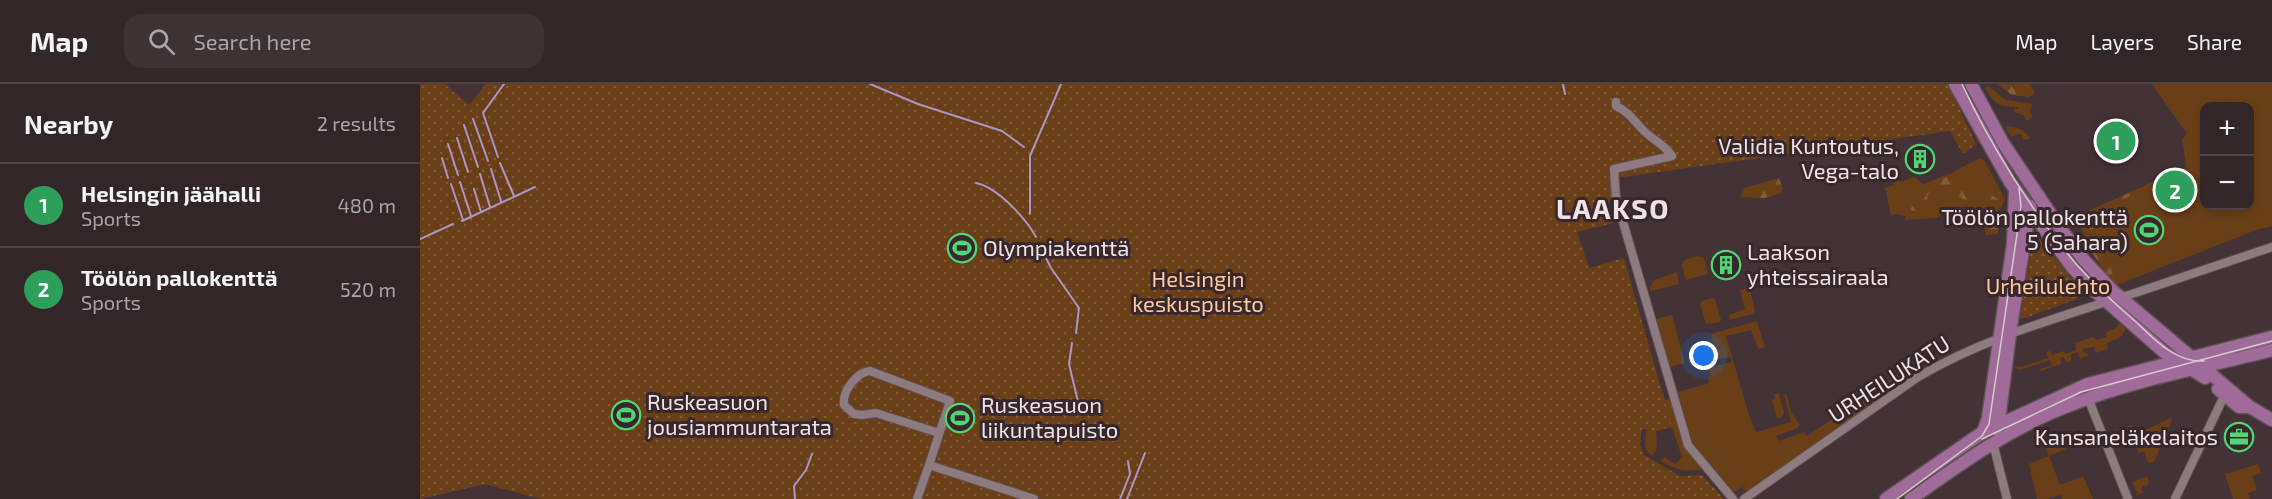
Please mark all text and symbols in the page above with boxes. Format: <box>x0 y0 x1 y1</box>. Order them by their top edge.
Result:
search box <box>124 14 544 68</box>
text: Map <box>30 24 88 58</box>
icon: search <box>145 25 178 58</box>
text: Search here <box>193 28 312 54</box>
text: Map <box>2015 29 2057 54</box>
text: Layers <box>2090 29 2154 54</box>
text: Share <box>2187 29 2242 54</box>
map controls <box>2200 102 2254 210</box>
button: + <box>2200 102 2254 156</box>
text: Nearby <box>24 108 113 139</box>
text: 2 results <box>317 111 396 135</box>
pin: 1 <box>2096 118 2136 164</box>
place label: Validia Kuntoutus, Vega-talo <box>1718 132 1899 183</box>
building icon: Validia Kuntoutus, Vega-talo <box>1904 143 1936 175</box>
button: − <box>2200 156 2254 210</box>
pin: 2 <box>2156 168 2194 212</box>
text: Helsingin jäähalli <box>81 180 261 206</box>
district label: LAAKSO <box>1556 191 1670 225</box>
text: 1 <box>39 193 48 217</box>
text: 480 m <box>338 193 396 217</box>
place label: Töölön pallokenttä 5 (Sahara) <box>1941 203 2128 254</box>
text: Sports <box>81 206 141 230</box>
sports icon: Töölön pallokenttä 5 (Sahara) <box>2133 214 2165 246</box>
sports icon: Olympiakenttä <box>946 232 978 264</box>
place label: Olympiakenttä <box>983 234 1129 260</box>
place label: Laakson yhteissairaala <box>1747 238 1889 289</box>
building icon: Laakson yhteissairaala <box>1710 249 1742 281</box>
text: Töölön pallokenttä <box>81 264 277 290</box>
park label: Helsingin keskuspuisto <box>1132 265 1264 316</box>
park label: Urheilulehto <box>1986 272 2110 298</box>
text: 2 <box>38 277 49 301</box>
text: 520 m <box>340 277 396 301</box>
text: Sports <box>81 290 141 314</box>
street label: URHEILUKATU <box>1823 329 1954 427</box>
your location <box>1689 341 1718 370</box>
place label: Ruskeasuon jousiammuntarata <box>647 388 832 440</box>
place label: Ruskeasuon liikuntapuisto <box>981 391 1118 442</box>
sports icon: Ruskeasuon jousiammuntarata <box>610 399 642 431</box>
sports icon: Ruskeasuon liikuntapuisto <box>944 402 976 434</box>
office icon: Kansaneläkelaitos <box>2223 421 2255 453</box>
place label: Kansaneläkelaitos <box>2035 423 2218 449</box>

